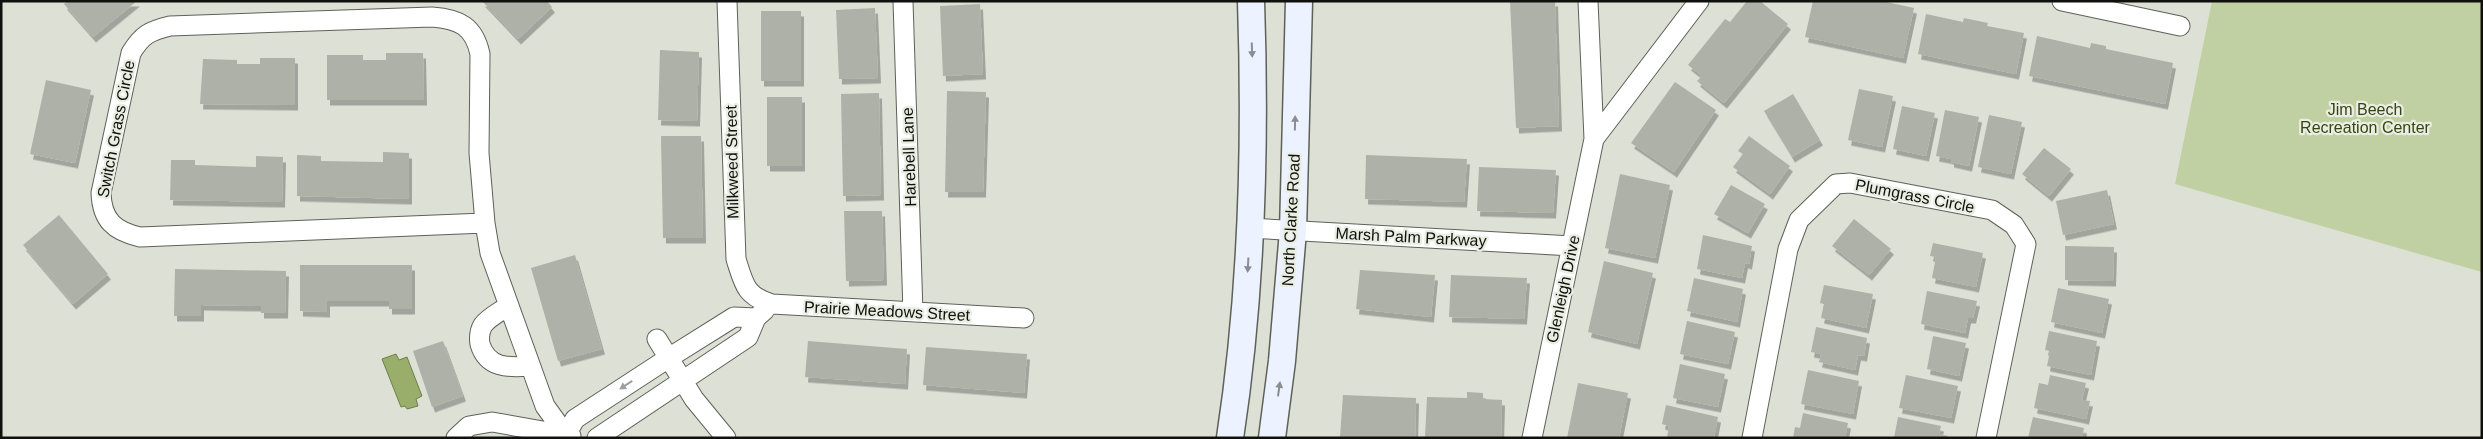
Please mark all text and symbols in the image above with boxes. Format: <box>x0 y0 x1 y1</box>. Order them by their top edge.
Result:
one-way arrow <box>1249 42 1257 58</box>
street label: Switch Grass Circle <box>94 59 138 199</box>
park label: Jim Beech Recreation Center <box>2300 101 2431 136</box>
street label: Milkweed Street <box>722 104 741 219</box>
street label: Harebell Lane <box>899 107 919 207</box>
one-way arrow <box>1292 114 1300 130</box>
street label: North Clarke Road <box>1279 153 1303 287</box>
street label: Plumgrass Circle <box>1854 176 1976 216</box>
street label: Marsh Palm Parkway <box>1335 225 1487 249</box>
street label: Glenleigh Drive <box>1543 234 1583 344</box>
one-way arrow <box>1243 257 1251 273</box>
street label: Prairie Meadows Street <box>804 298 971 324</box>
one-way arrow <box>619 381 633 390</box>
one-way arrow <box>1275 381 1283 397</box>

